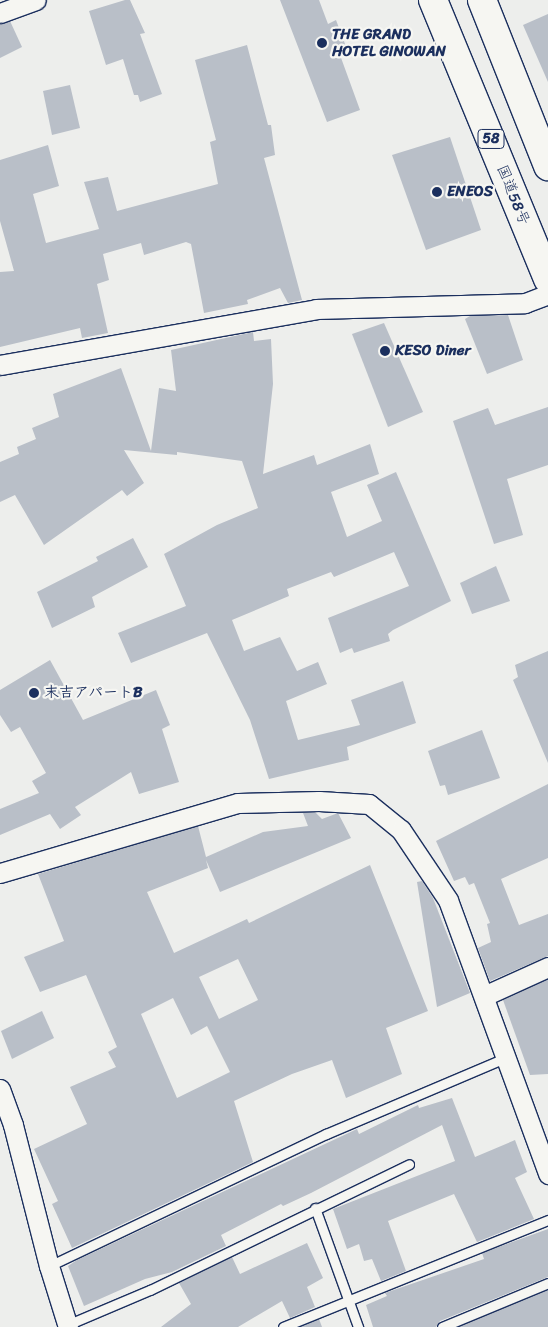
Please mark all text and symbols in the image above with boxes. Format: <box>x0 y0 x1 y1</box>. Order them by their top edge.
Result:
place label: THE GRAND HOTEL GINOWAN <box>332 25 447 60</box>
marker: THE GRAND HOTEL GINOWAN <box>316 37 328 49</box>
road number: 58 <box>477 128 505 150</box>
street label: 国道58号 <box>493 162 533 228</box>
place label: ENEOS <box>447 183 493 201</box>
marker: ENEOS <box>431 186 443 198</box>
place label: KESO Diner <box>395 342 471 360</box>
marker: KESO Diner <box>379 345 391 357</box>
place label: 末吉アパートB <box>44 684 143 702</box>
marker: 末吉アパートB <box>28 687 40 699</box>

